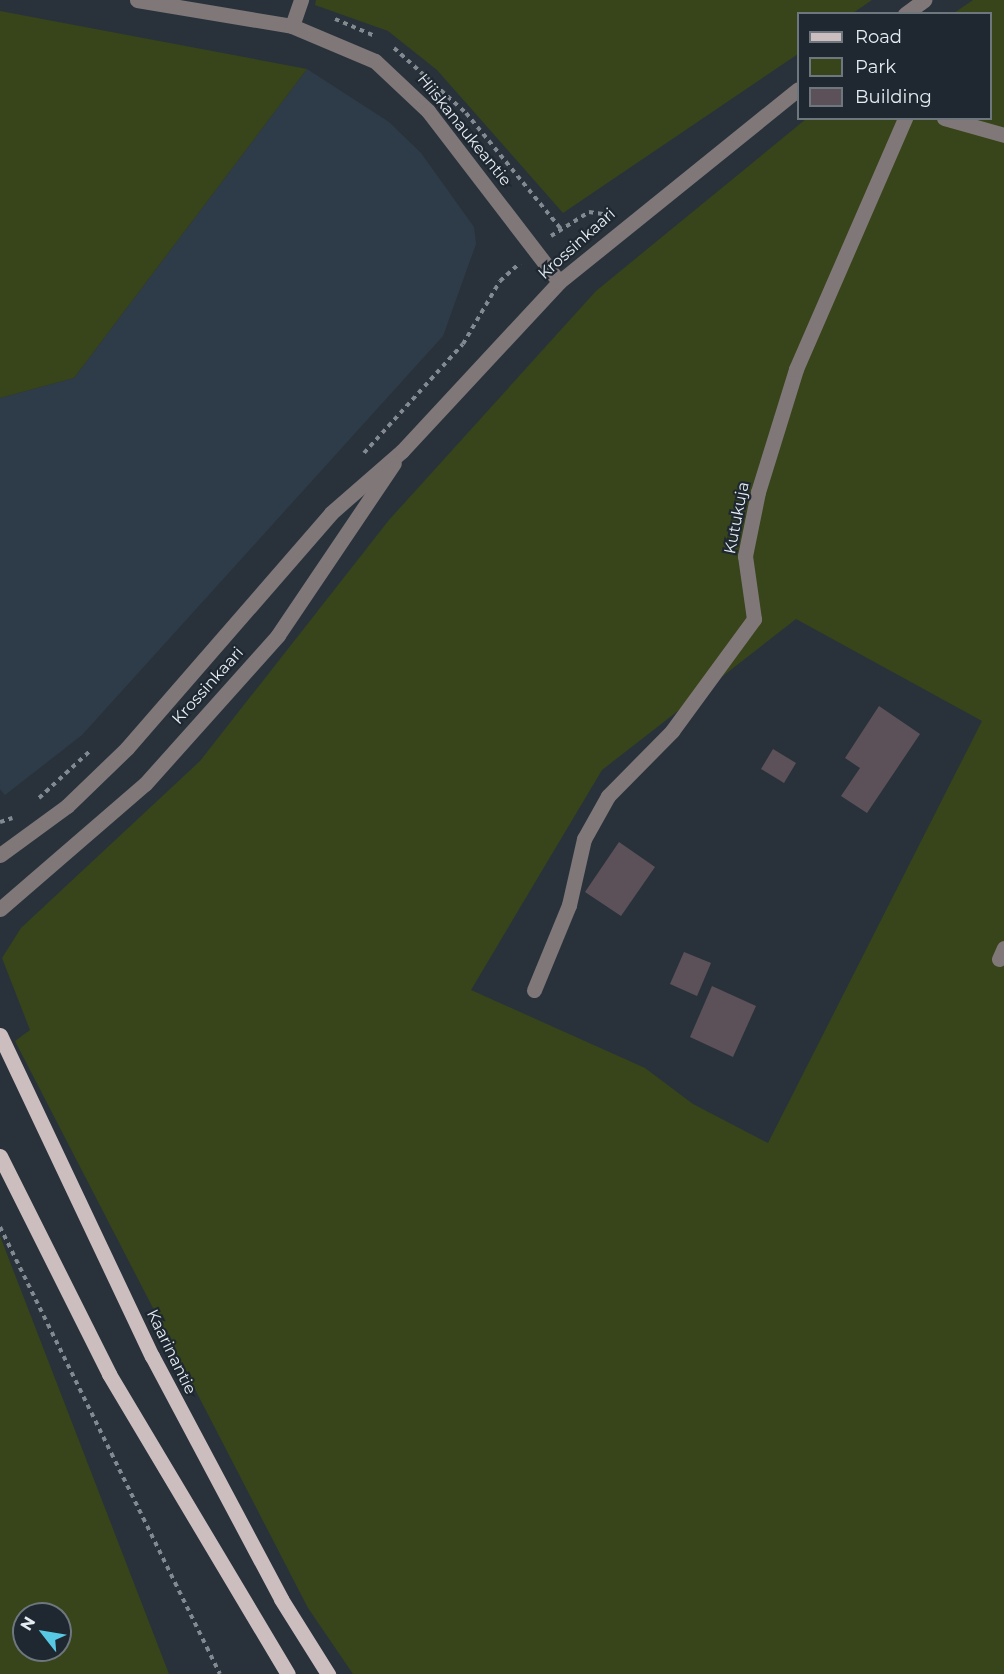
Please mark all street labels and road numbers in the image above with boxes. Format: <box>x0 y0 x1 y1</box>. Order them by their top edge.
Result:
street label: Hiiskanaukeantie <box>413 70 515 190</box>
street label: Krossinkaari <box>535 204 619 284</box>
street label: Kutukuja <box>721 480 753 556</box>
street label: Krossinkaari <box>168 644 248 728</box>
street label: Kaarinantie <box>142 1306 200 1398</box>

